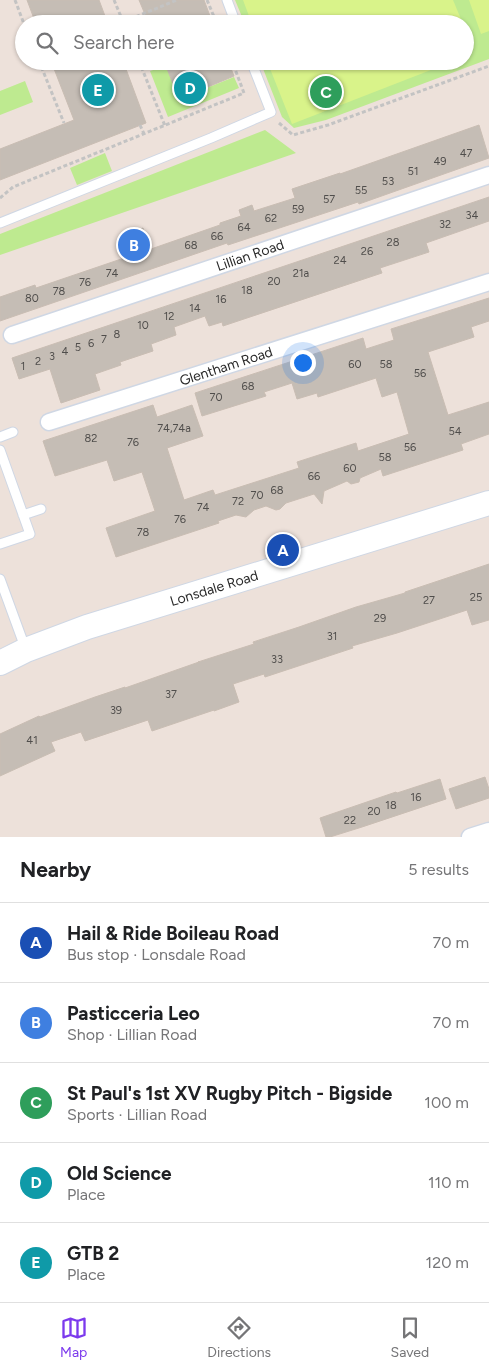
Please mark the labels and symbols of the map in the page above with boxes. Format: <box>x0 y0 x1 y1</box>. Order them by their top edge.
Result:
pin: D <box>174 69 206 107</box>
pin: E <box>82 71 114 109</box>
pin: C <box>310 73 342 111</box>
house number: 47 <box>460 147 472 160</box>
house number: 49 <box>433 155 447 168</box>
house number: 51 <box>408 165 418 178</box>
house number: 53 <box>382 175 394 188</box>
house number: 55 <box>355 184 367 197</box>
house number: 57 <box>323 193 335 206</box>
house number: 59 <box>292 203 304 216</box>
house number: 34 <box>466 209 479 222</box>
house number: 62 <box>265 212 277 225</box>
house number: 32 <box>439 218 451 231</box>
house number: 64 <box>237 221 251 234</box>
pin: B <box>118 226 150 264</box>
house number: 66 <box>211 230 223 243</box>
street label: Lillian Road <box>214 236 286 275</box>
house number: 28 <box>387 236 400 249</box>
house number: 68 <box>185 239 198 252</box>
house number: 26 <box>361 245 373 258</box>
house number: 24 <box>334 254 347 267</box>
house number: 74 <box>106 267 119 280</box>
house number: 21a <box>293 267 309 280</box>
house number: 20 <box>267 275 281 288</box>
house number: 76 <box>79 276 91 289</box>
house number: 18 <box>241 284 253 297</box>
house number: 78 <box>53 285 66 298</box>
house number: 80 <box>25 292 39 305</box>
house number: 16 <box>216 293 226 306</box>
house number: 14 <box>189 302 201 315</box>
house number: 12 <box>164 310 174 323</box>
house number: 10 <box>137 319 149 332</box>
house number: 8 <box>114 328 121 341</box>
house number: 7 <box>101 333 107 346</box>
house number: 6 <box>88 337 94 350</box>
house number: 5 <box>75 341 81 354</box>
street label: Glentham Road <box>177 343 275 390</box>
house number: 4 <box>62 345 69 358</box>
house number: 3 <box>49 350 55 363</box>
your location <box>290 350 316 376</box>
house number: 2 <box>35 355 41 368</box>
house number: 60 <box>348 358 362 371</box>
house number: 58 <box>379 358 393 371</box>
house number: 1 <box>21 360 25 373</box>
house number: 56 <box>414 367 426 380</box>
house number: 68 <box>242 380 255 393</box>
house number: 70 <box>210 391 222 404</box>
house number: 74,74a <box>157 422 191 435</box>
house number: 54 <box>448 425 462 438</box>
house number: 82 <box>85 432 97 445</box>
house number: 76 <box>127 436 139 449</box>
house number: 56 <box>404 441 416 454</box>
house number: 58 <box>378 451 392 464</box>
house number: 60 <box>343 462 357 475</box>
house number: 66 <box>308 470 320 483</box>
house number: 68 <box>271 484 284 497</box>
house number: 70 <box>251 489 263 502</box>
house number: 72 <box>232 495 244 508</box>
house number: 74 <box>197 501 210 514</box>
house number: 76 <box>174 513 186 526</box>
house number: 78 <box>137 526 150 539</box>
pin: A <box>267 531 299 569</box>
street label: Lonsdale Road <box>168 567 260 610</box>
house number: 25 <box>470 591 482 604</box>
house number: 27 <box>423 594 435 607</box>
house number: 29 <box>374 612 386 625</box>
house number: 31 <box>327 630 337 643</box>
house number: 33 <box>271 653 283 666</box>
house number: 37 <box>165 688 177 701</box>
house number: 39 <box>110 704 122 717</box>
house number: 41 <box>26 734 38 747</box>
house number: 16 <box>411 791 421 804</box>
house number: 18 <box>385 799 397 812</box>
house number: 20 <box>367 805 381 818</box>
house number: 22 <box>344 814 356 827</box>

